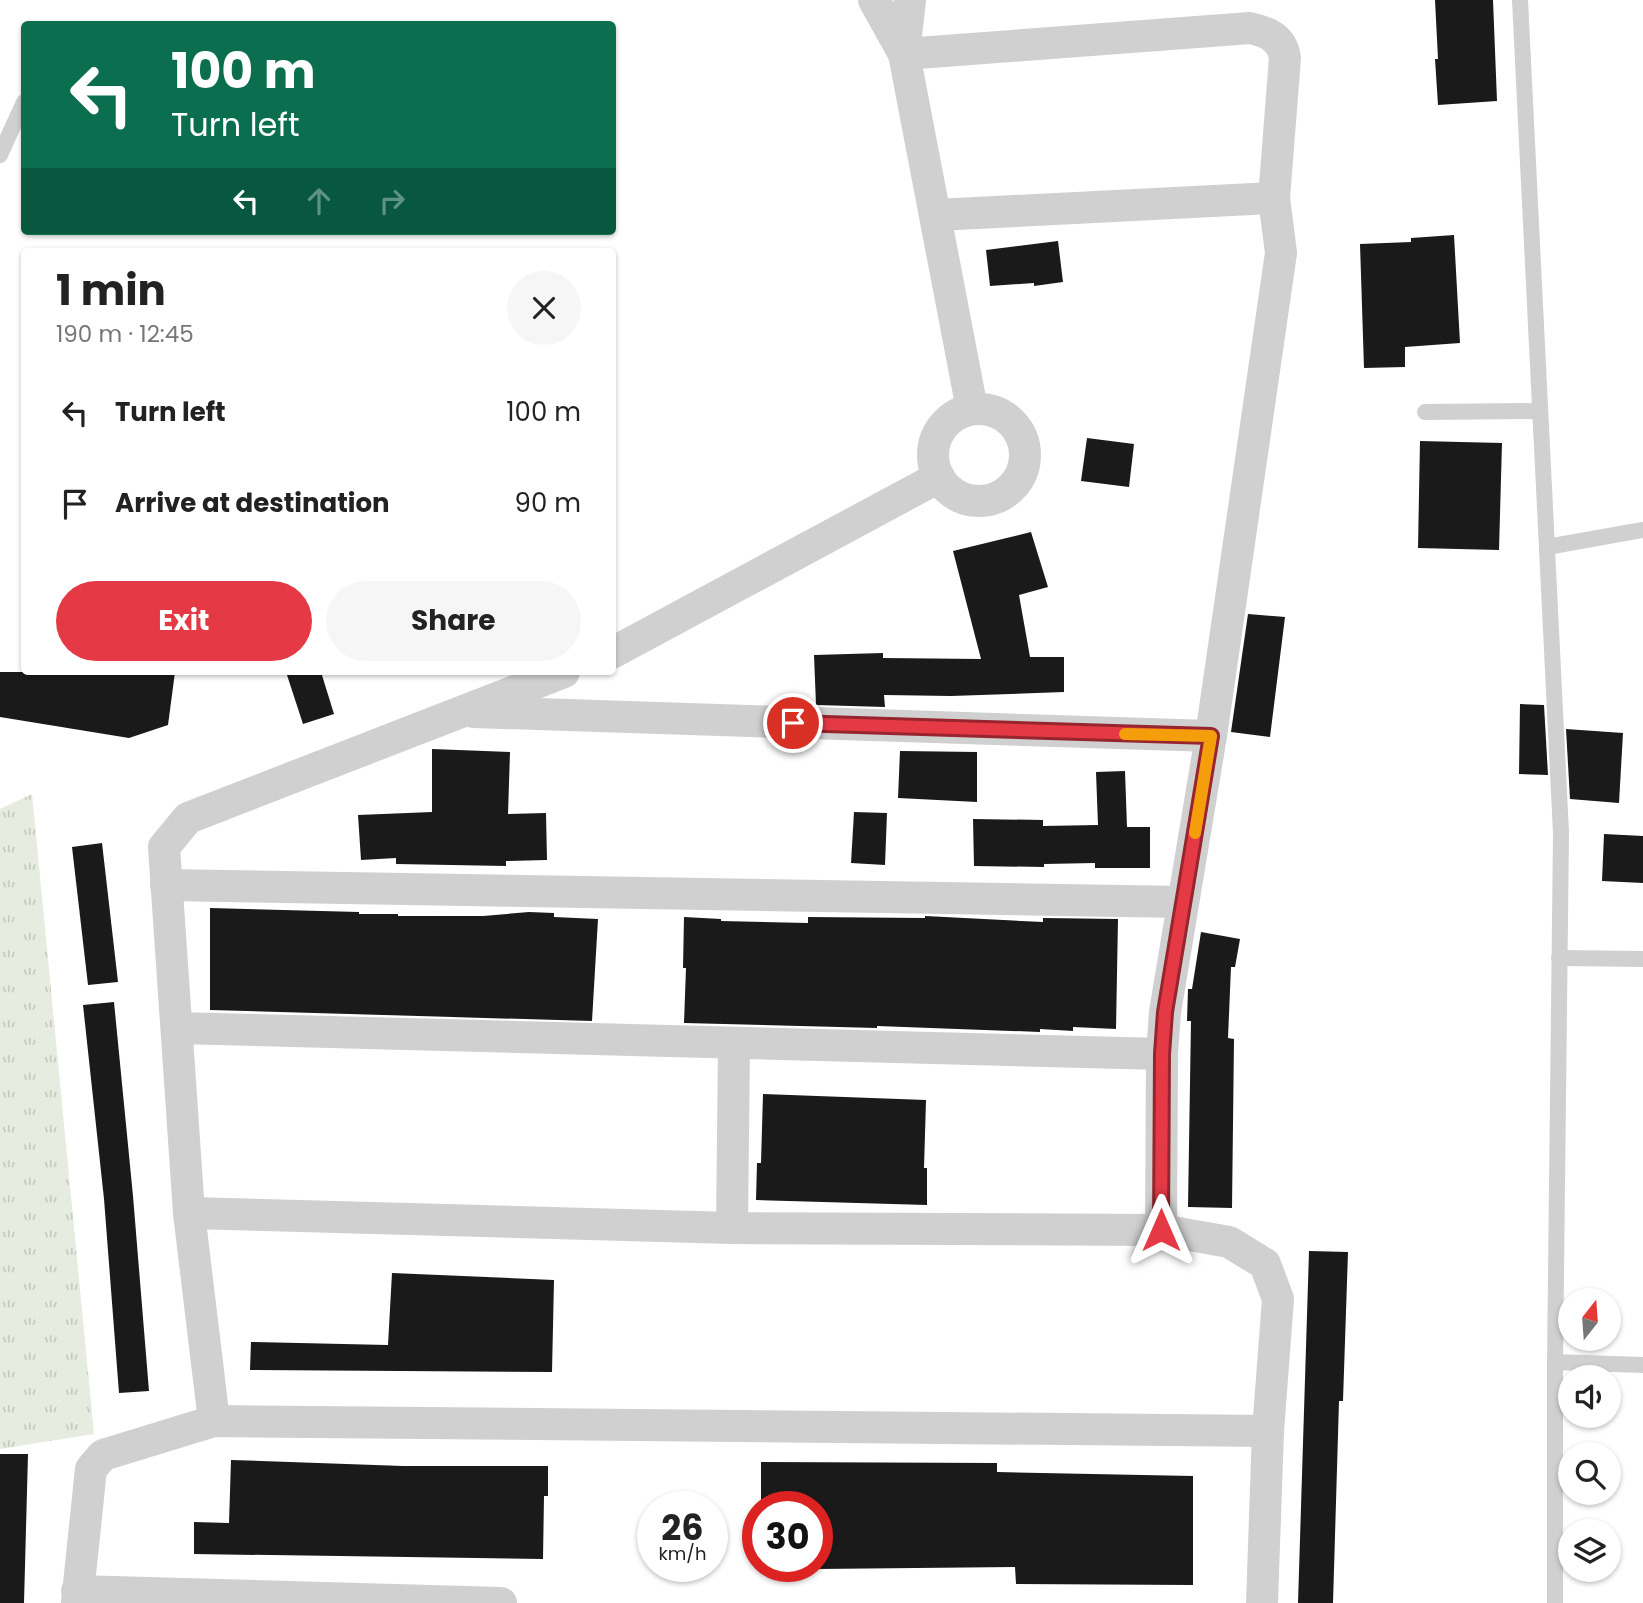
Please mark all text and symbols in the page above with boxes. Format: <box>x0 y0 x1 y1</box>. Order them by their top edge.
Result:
text: 100 m <box>171 37 316 105</box>
icon: left <box>56 49 147 140</box>
text: Turn left <box>171 102 300 147</box>
icon: left <box>227 182 265 220</box>
icon: ahead <box>300 182 338 220</box>
icon: right <box>373 182 411 220</box>
text: 1 min <box>56 261 166 320</box>
button: close <box>507 271 581 345</box>
text: 190 m · 12:45 <box>56 318 194 350</box>
icon: left <box>56 394 94 432</box>
text: Turn left <box>115 394 226 430</box>
text: 100 m <box>506 394 581 430</box>
icon: arrive <box>56 485 94 523</box>
text: Arrive at destination <box>115 485 390 521</box>
text: 90 m <box>515 485 581 521</box>
button: Exit <box>56 581 312 661</box>
button: Share <box>326 581 581 661</box>
pin <box>763 693 823 753</box>
icon: arrive <box>774 704 812 742</box>
position arrow <box>1124 1193 1198 1267</box>
north arrow <box>1558 1288 1620 1351</box>
map controls <box>1558 1288 1621 1582</box>
button: sound <box>1558 1365 1621 1428</box>
button: search <box>1558 1442 1621 1505</box>
speed limit sign: 30 <box>742 1491 833 1582</box>
text: 26 <box>661 1503 704 1552</box>
button: layers <box>1558 1519 1621 1582</box>
text: km/h <box>659 1541 706 1566</box>

